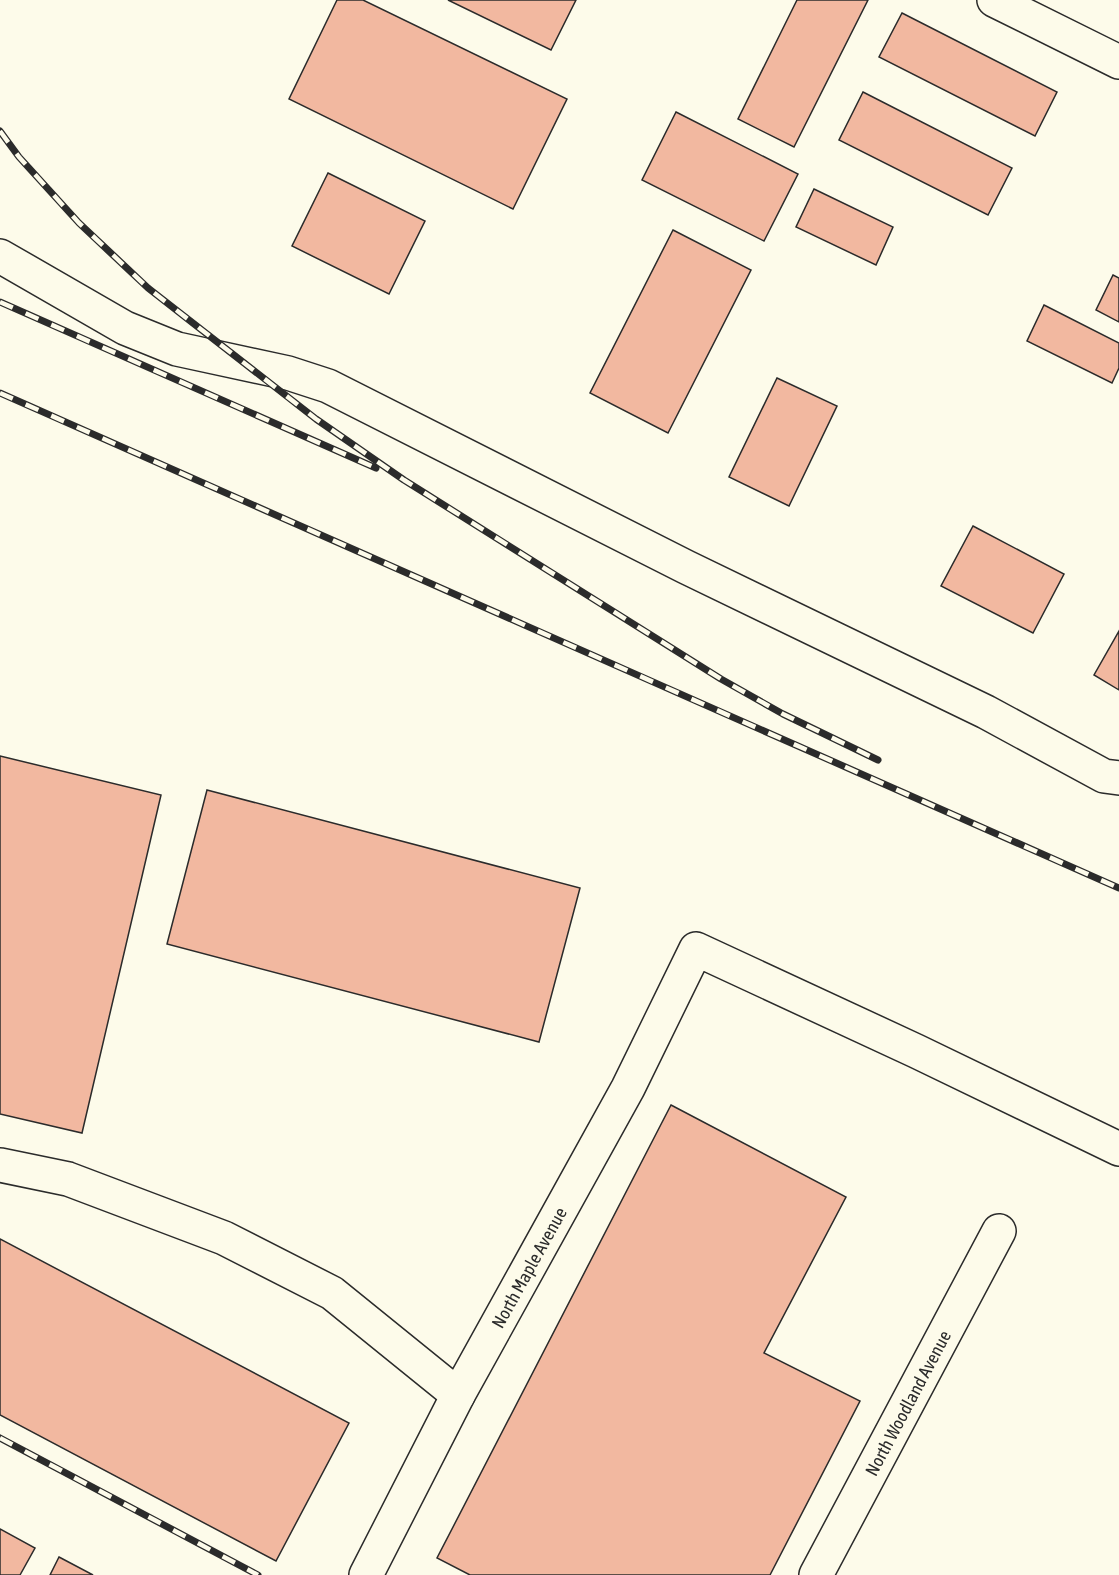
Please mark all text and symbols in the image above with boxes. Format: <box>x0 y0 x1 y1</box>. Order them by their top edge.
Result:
street label: North Maple Avenue <box>487 1203 570 1331</box>
street label: North Woodland Avenue <box>860 1327 955 1479</box>

